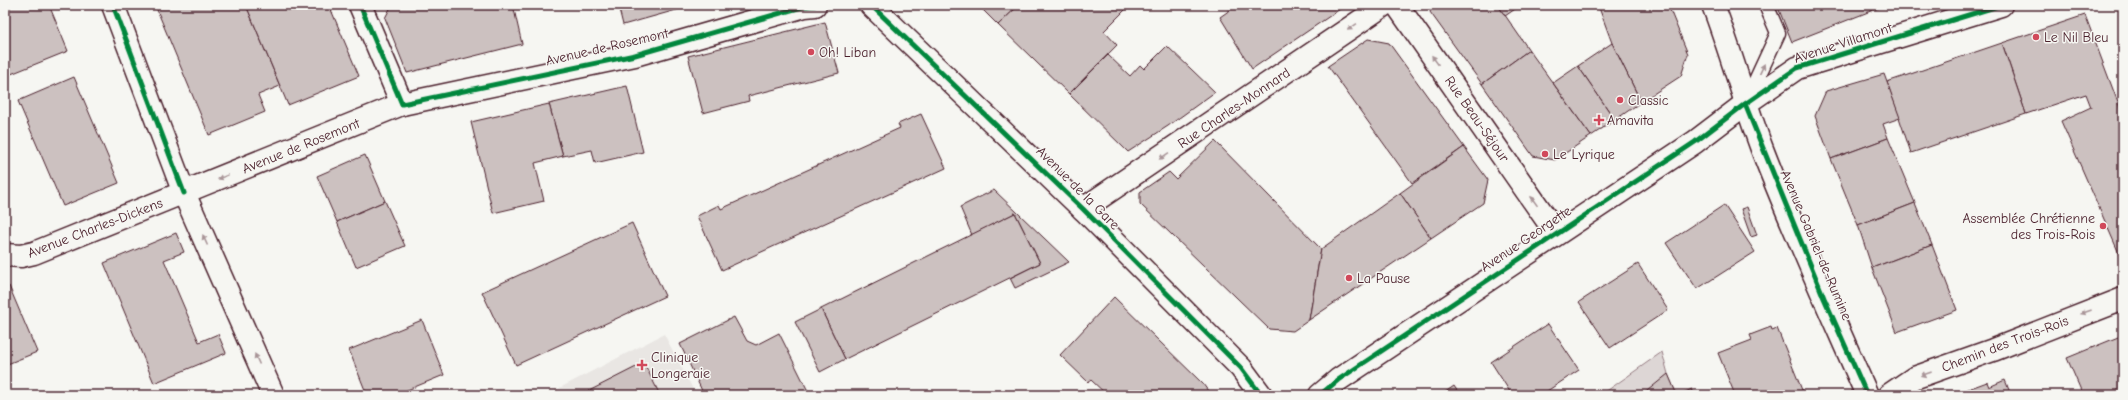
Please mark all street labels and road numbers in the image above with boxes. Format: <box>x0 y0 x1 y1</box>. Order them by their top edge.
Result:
street label: Avenue Villamont <box>1792 19 1895 67</box>
street label: Avenue de Rosemont <box>544 24 671 69</box>
street label: Rue Charles-Monnard <box>1175 64 1293 152</box>
street label: Rue Beau-Séjour <box>1441 73 1513 166</box>
street label: Avenue de Rosemont <box>240 114 363 177</box>
street label: Avenue de la Gare <box>1033 143 1123 233</box>
street label: Avenue Gabriel-de-Rumine <box>1777 167 1855 323</box>
street label: Avenue Charles-Dickens <box>25 194 165 262</box>
street label: Avenue Georgette <box>1477 202 1575 276</box>
street label: Chemin des Trois-Rois <box>1939 312 2071 376</box>

